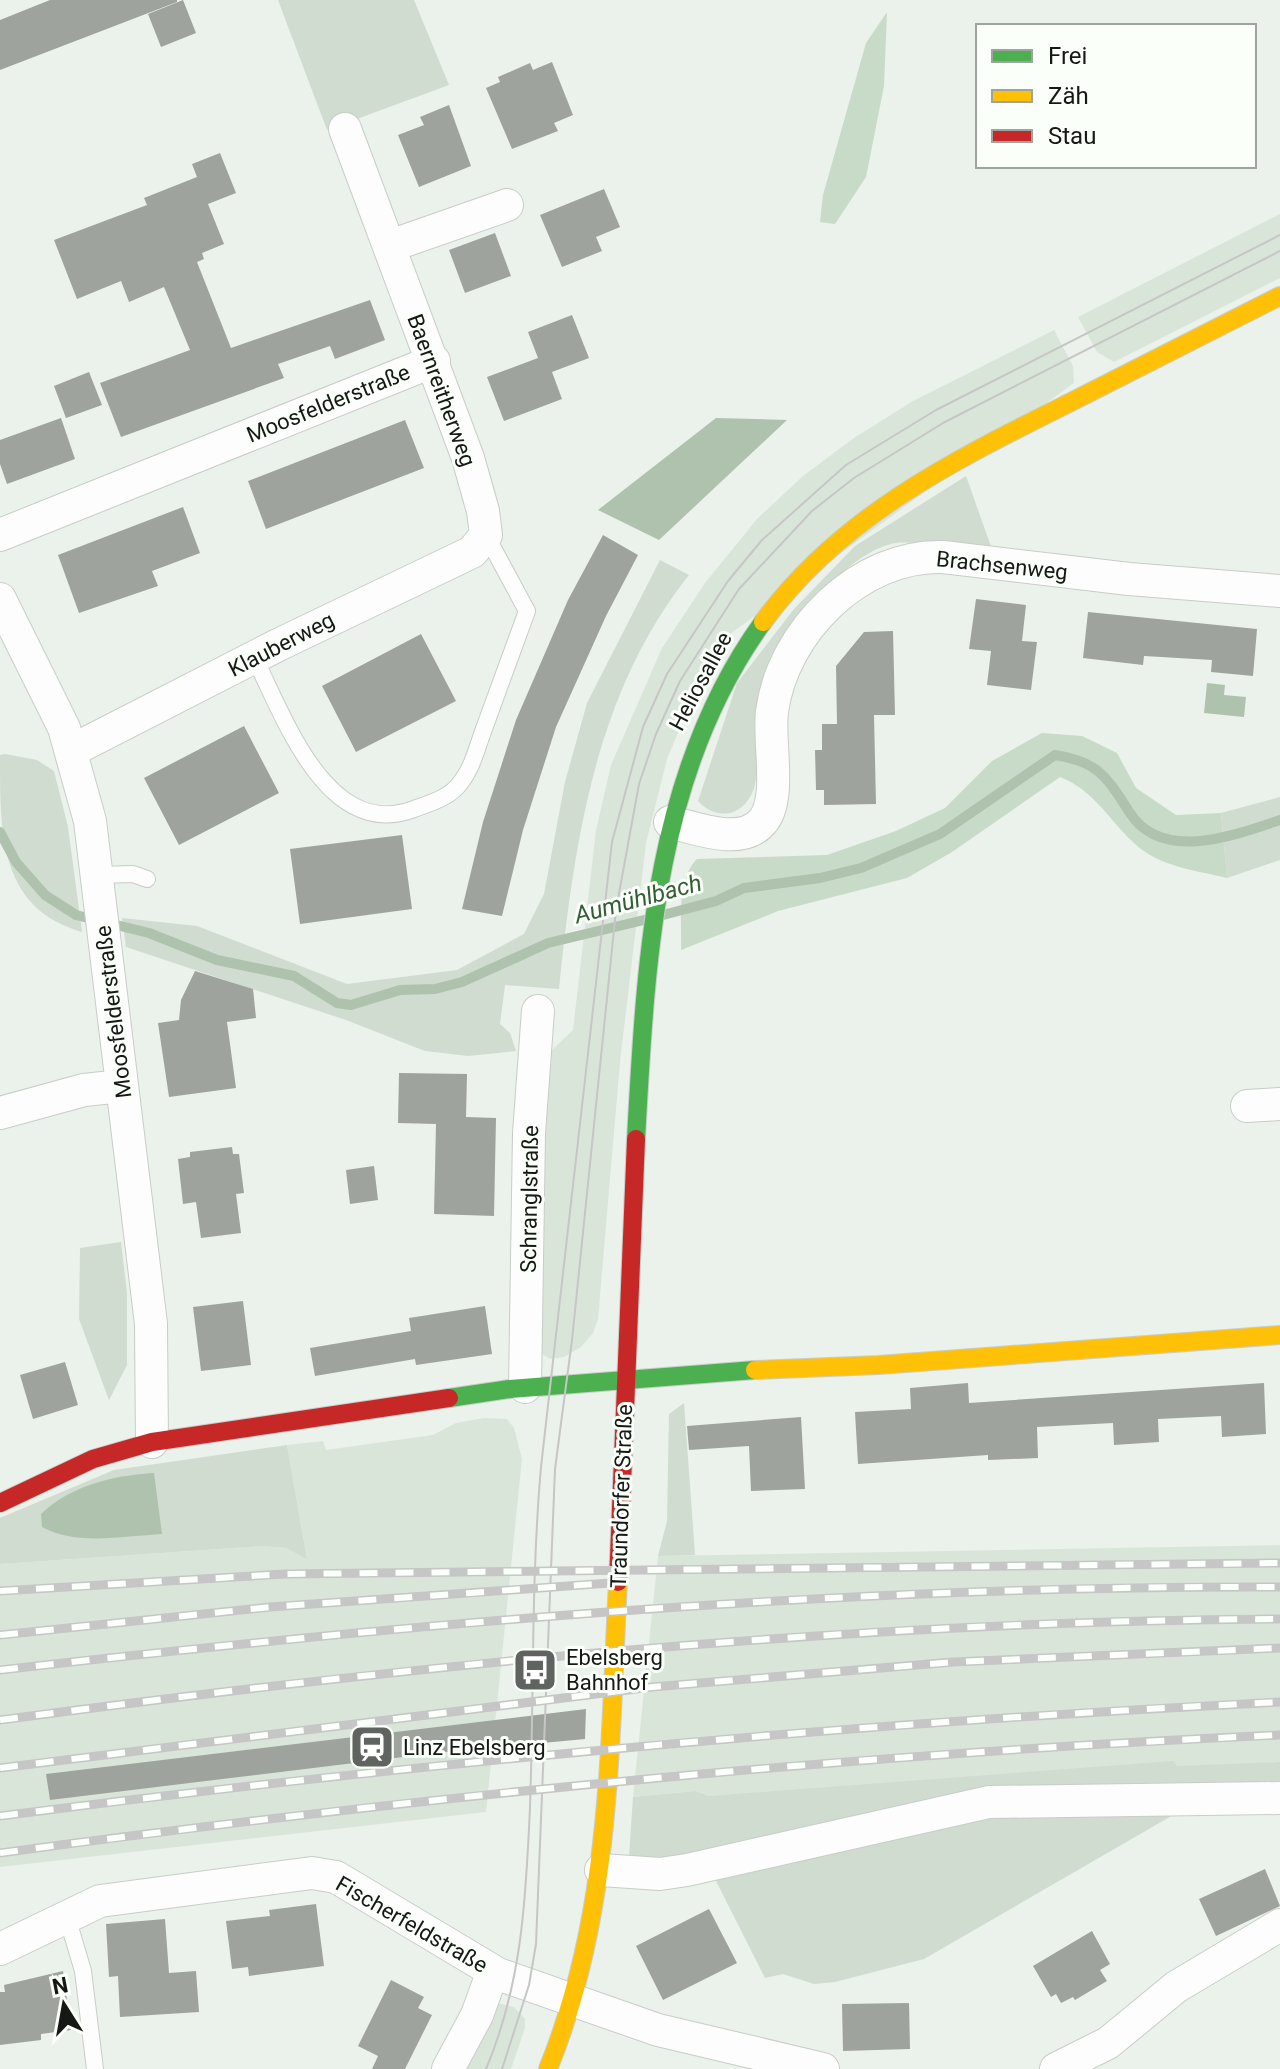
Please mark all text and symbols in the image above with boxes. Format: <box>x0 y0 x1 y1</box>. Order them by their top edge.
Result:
legend <box>976 24 1256 168</box>
text: Frei <box>1048 42 1087 70</box>
text: Zäh <box>1048 82 1089 110</box>
text: Stau <box>1048 122 1096 150</box>
street label: Baernreitherweg <box>402 311 481 470</box>
street label: Moosfelderstraße <box>243 359 413 448</box>
street label: Brachsenweg <box>935 546 1069 585</box>
street label: Klauberweg <box>224 607 338 682</box>
street label: Heliosallee <box>664 628 737 735</box>
water label: Aumühlbach <box>570 869 705 930</box>
street label: Moosfelderstraße <box>90 924 136 1100</box>
street label: Schranglstraße <box>516 1125 543 1273</box>
street label: Traundorfer Straße <box>606 1404 637 1588</box>
place label: Ebelsberg Bahnhof <box>566 1645 663 1695</box>
bus stop icon: Ebelsberg Bahnhof <box>511 1646 559 1694</box>
station icon: Linz Ebelsberg <box>348 1723 396 1771</box>
place label: Linz Ebelsberg <box>403 1735 546 1760</box>
street label: Fischerfeldstraße <box>332 1871 492 1978</box>
north arrow <box>24 1965 104 2045</box>
text: N <box>50 1972 70 2000</box>

